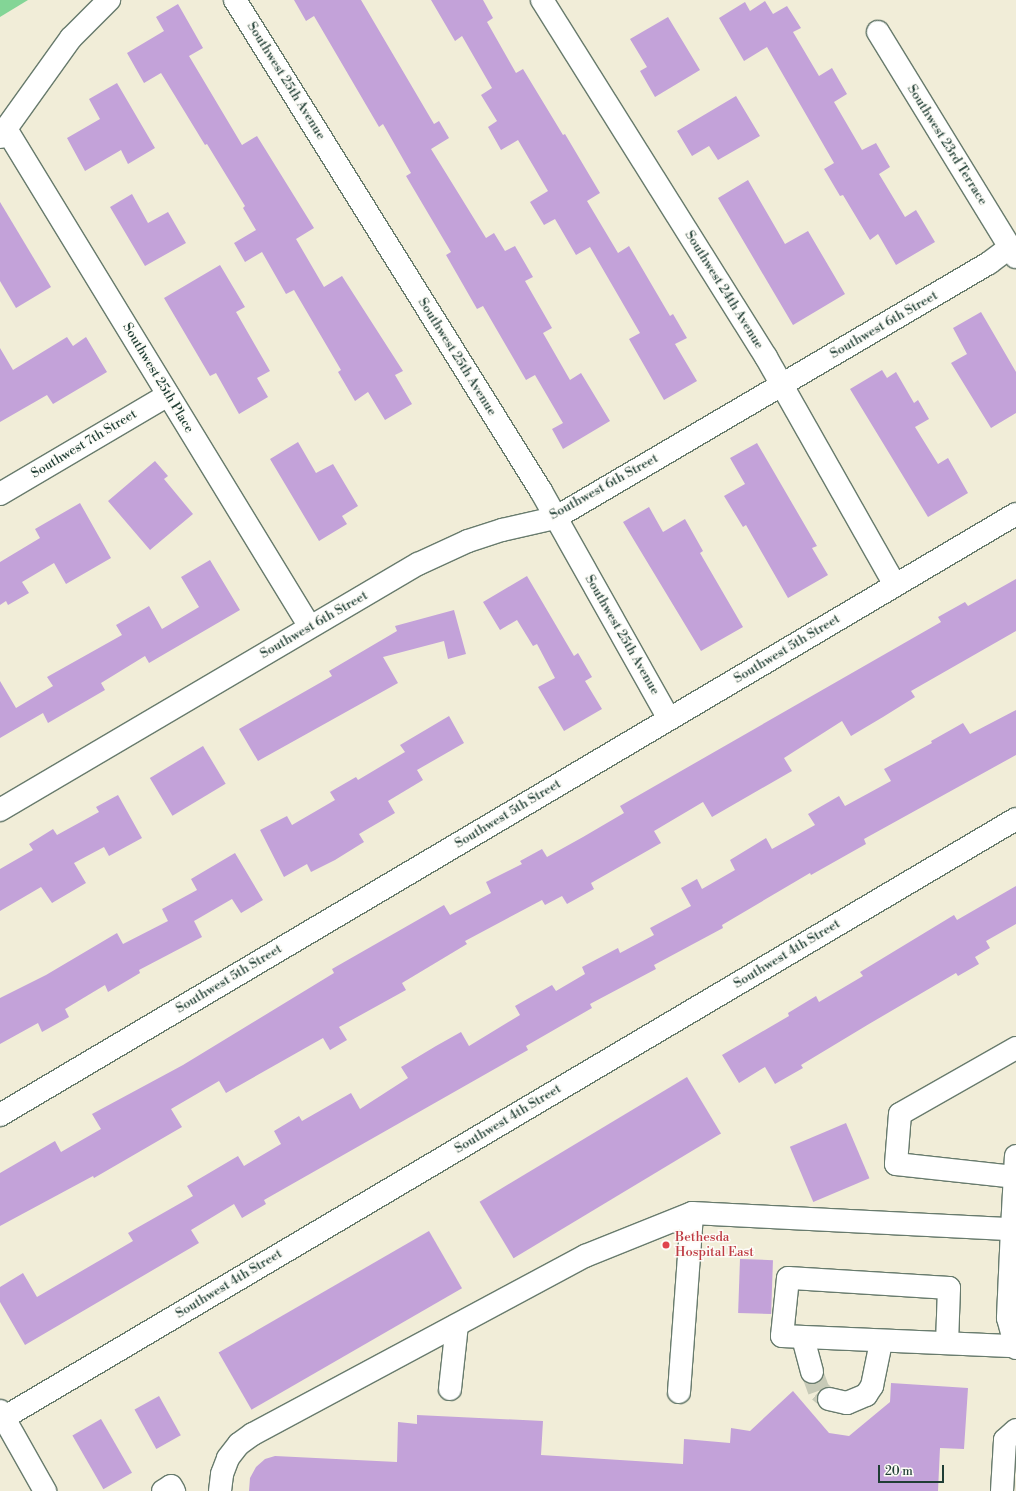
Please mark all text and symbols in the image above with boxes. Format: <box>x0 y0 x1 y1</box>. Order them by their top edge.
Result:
street label: Southwest 25th Avenue <box>243 19 329 143</box>
street label: Southwest 23rd Terrace <box>904 82 990 208</box>
street label: Southwest 24th Avenue <box>681 228 767 352</box>
street label: Southwest 6th Street <box>827 288 941 362</box>
street label: Southwest 25th Avenue <box>414 295 500 419</box>
street label: Southwest 25th Place <box>119 320 197 436</box>
street label: Southwest 7th Street <box>28 406 140 482</box>
street label: Southwest 6th Street <box>547 451 661 523</box>
street label: Southwest 25th Avenue <box>581 572 663 698</box>
street label: Southwest 6th Street <box>257 588 371 662</box>
street label: Southwest 5th Street <box>731 611 843 687</box>
street label: Southwest 5th Street <box>452 776 564 852</box>
street label: Southwest 4th Street <box>731 916 843 992</box>
street label: Southwest 5th Street <box>173 941 285 1017</box>
street label: Southwest 4th Street <box>452 1081 564 1157</box>
place label: Bethesda Hospital East <box>675 1230 754 1261</box>
marker: Bethesda Hospital East <box>660 1239 672 1251</box>
street label: Southwest 4th Street <box>173 1246 285 1322</box>
scale bar <box>880 1457 946 1483</box>
text: 20 m <box>885 1464 913 1479</box>

